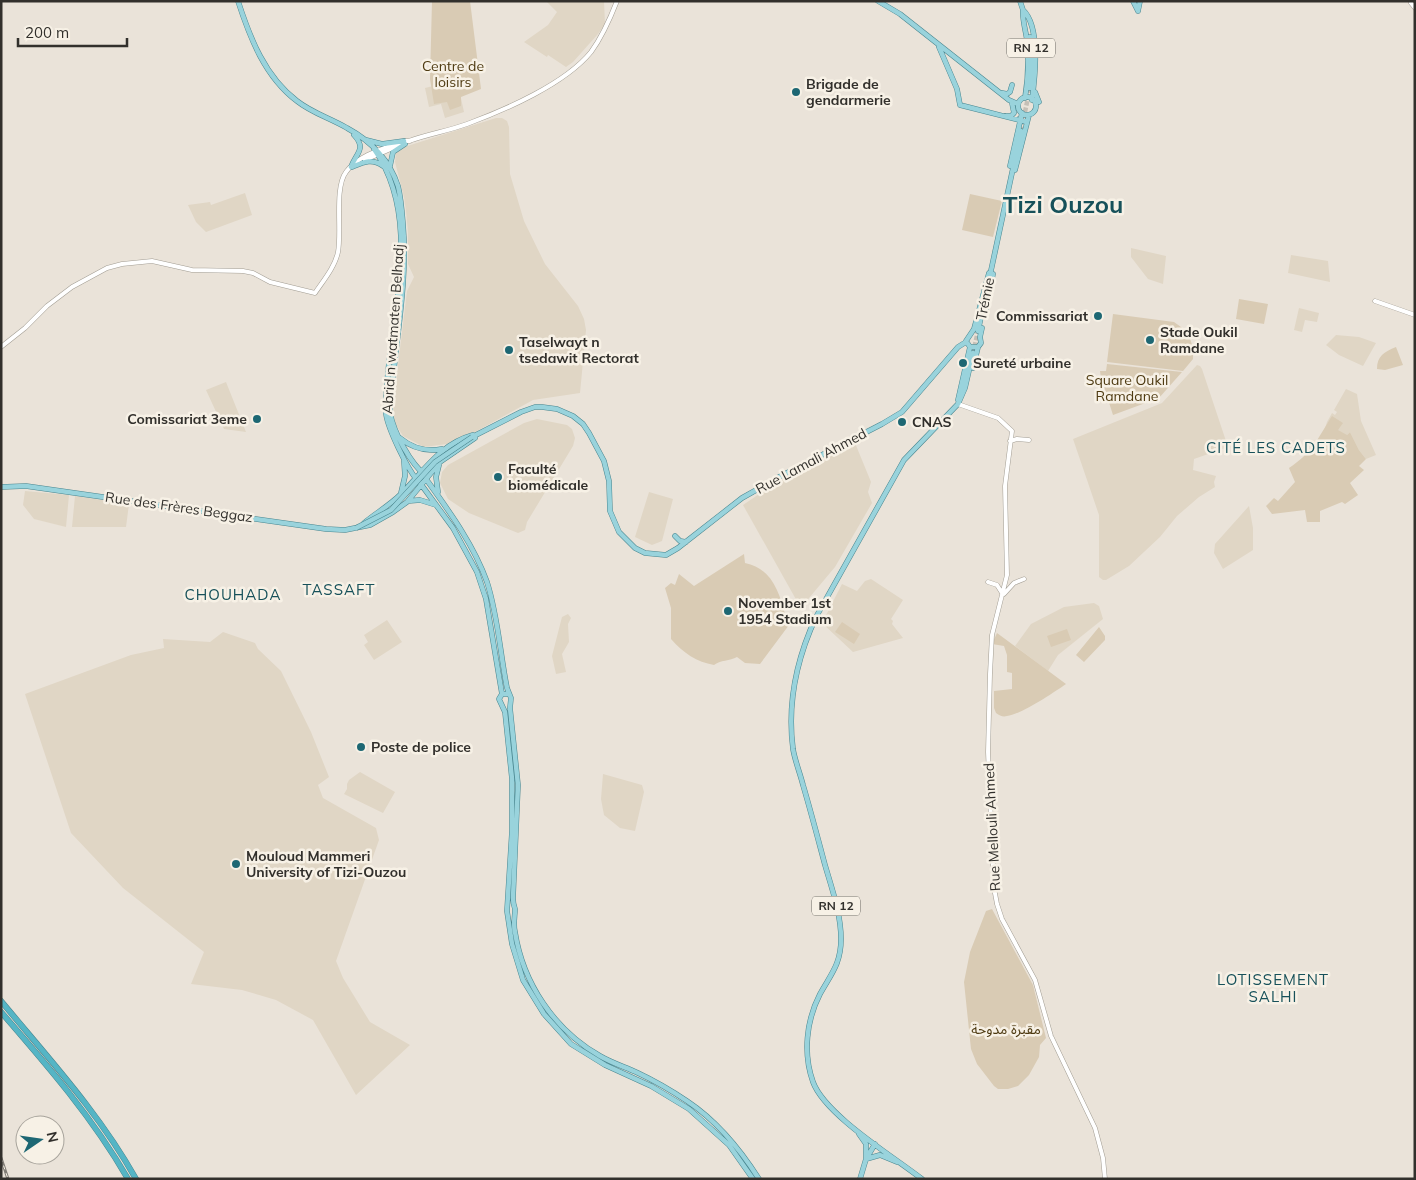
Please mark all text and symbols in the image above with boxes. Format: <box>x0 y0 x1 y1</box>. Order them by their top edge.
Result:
scale bar <box>18 15 126 47</box>
text: 200 m <box>25 23 69 42</box>
road number: RN 12 <box>1007 38 1055 58</box>
park label: Centre de loisirs <box>422 57 484 91</box>
place label: Brigade de gendarmerie <box>806 75 891 109</box>
marker: Brigade de gendarmerie <box>790 86 802 98</box>
district label: Tizi Ouzou <box>1003 189 1123 219</box>
street label: Abrid n watmaten Belhadj <box>378 244 408 414</box>
street label: Trémie <box>972 276 998 322</box>
place label: Commissariat <box>996 307 1089 325</box>
marker: Commissariat <box>1092 310 1104 322</box>
place label: Stade Oukil Ramdane <box>1160 323 1238 357</box>
place label: Taselwayt n tsedawit Rectorat <box>519 333 639 367</box>
marker: Stade Oukil Ramdane <box>1144 334 1156 346</box>
marker: Taselwayt n tsedawit Rectorat <box>503 344 515 356</box>
place label: Sureté urbaine <box>973 354 1071 372</box>
marker: Sureté urbaine <box>957 357 969 369</box>
park label: Square Oukil Ramdane <box>1086 371 1168 405</box>
place label: Comissariat 3eme <box>127 410 247 428</box>
marker: Comissariat 3eme <box>251 413 263 425</box>
place label: CNAS <box>912 413 952 431</box>
marker: CNAS <box>896 416 908 428</box>
street label: Rue Lamali Ahmed <box>753 424 869 498</box>
district label: CITÉ LES CADETS <box>1206 438 1346 457</box>
place label: Faculté biomédicale <box>508 460 589 494</box>
marker: Faculté biomédicale <box>492 471 504 483</box>
street label: Rue des Frères Beggaz <box>104 488 254 526</box>
district label: TASSAFT <box>302 580 376 599</box>
district label: CHOUHADA <box>185 585 281 604</box>
place label: November 1st 1954 Stadium <box>738 594 832 628</box>
marker: November 1st 1954 Stadium <box>722 605 734 617</box>
place label: Poste de police <box>371 738 471 756</box>
marker: Poste de police <box>355 741 367 753</box>
street label: Rue Mellouli Ahmed <box>980 762 1004 892</box>
place label: Mouloud Mammeri University of Tizi-Ouzou <box>246 847 406 881</box>
marker: Mouloud Mammeri University of Tizi-Ouzou <box>230 858 242 870</box>
road number: RN 12 <box>812 896 860 916</box>
district label: LOTISSEMENT SALHI <box>1217 970 1329 1006</box>
park label: مقبرة مدوحة <box>971 1020 1041 1038</box>
north arrow <box>15 1115 65 1165</box>
text: N <box>43 1130 63 1144</box>

